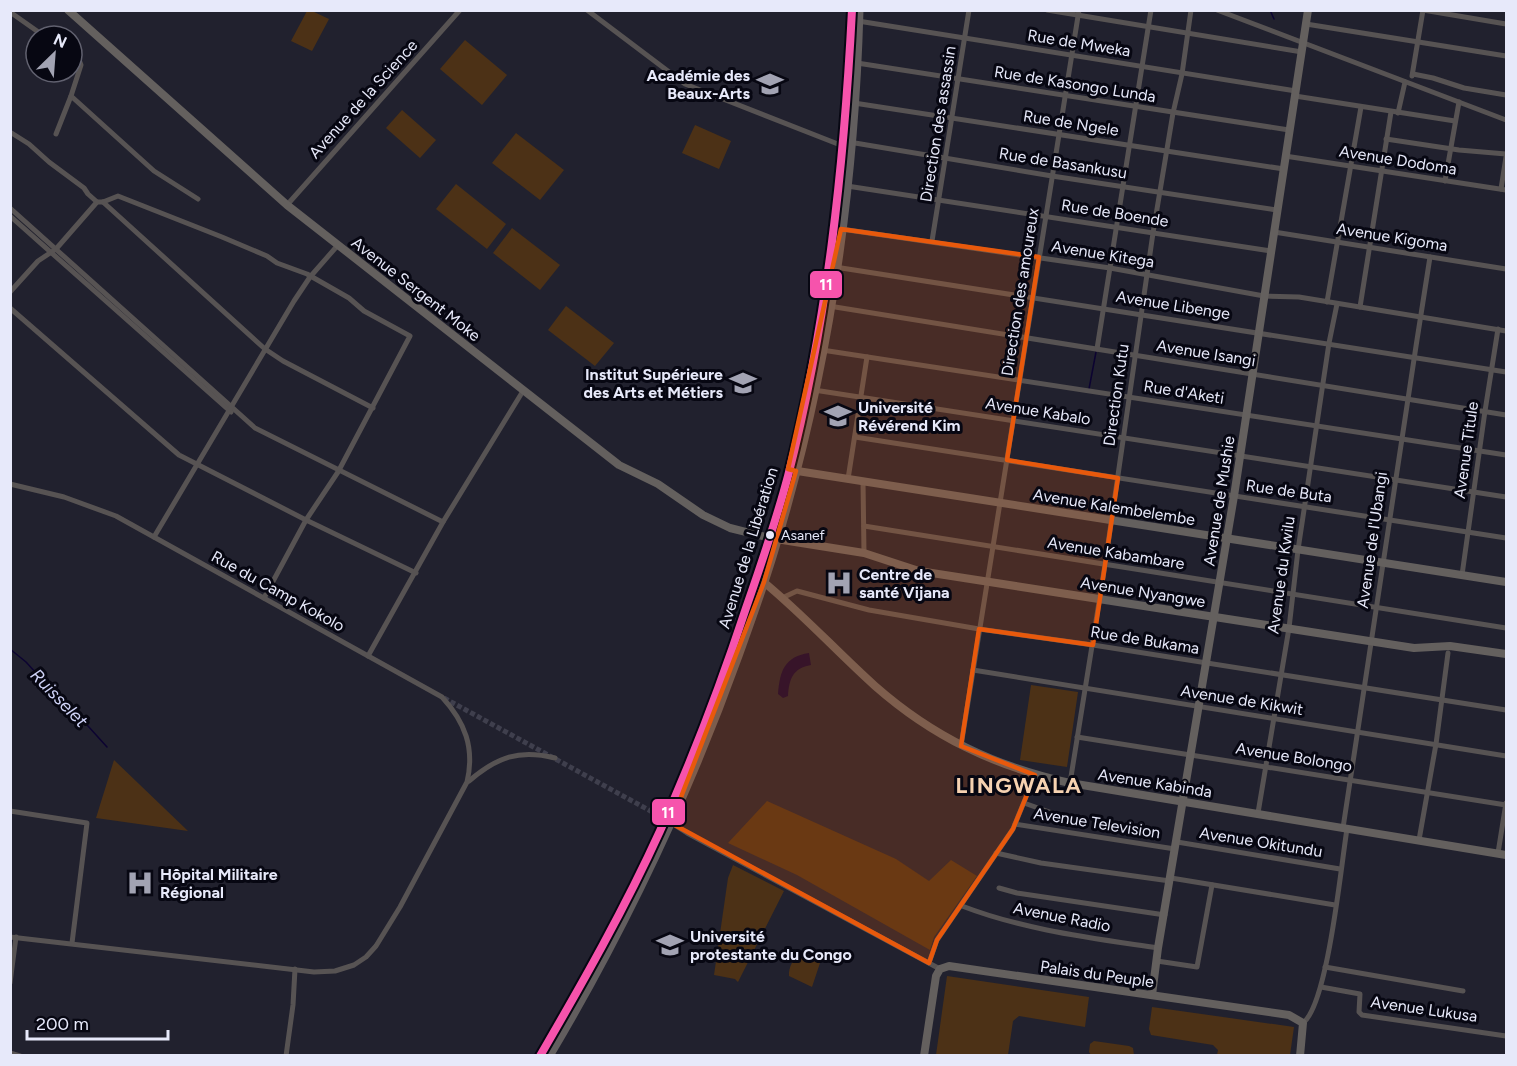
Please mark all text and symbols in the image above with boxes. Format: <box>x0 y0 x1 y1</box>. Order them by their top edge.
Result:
north arrow <box>24 24 84 84</box>
street label: Rue de Mweka <box>1026 25 1132 61</box>
text: N <box>51 30 70 52</box>
street label: Avenue de la Science <box>305 36 421 162</box>
street label: Direction des assassin <box>916 45 960 203</box>
street label: Rue de Kasongo Lunda <box>993 62 1157 106</box>
place label: Académie des Beaux-Arts <box>646 66 751 103</box>
school or university icon: Académie des Beaux-Arts <box>755 69 785 99</box>
street label: Rue de Ngele <box>1022 106 1120 140</box>
street label: Avenue Dodoma <box>1338 141 1458 179</box>
street label: Rue de Basankusu <box>998 144 1128 182</box>
street label: Rue de Boende <box>1060 195 1170 231</box>
street label: Direction des amoureux <box>997 206 1043 377</box>
street label: Avenue Kigoma <box>1335 219 1449 255</box>
street label: Avenue Sergent Moke <box>348 233 484 345</box>
street label: Avenue Kitega <box>1050 236 1156 272</box>
line badge: 11 <box>809 270 843 299</box>
text: 11 <box>819 275 833 294</box>
street label: Avenue Libenge <box>1115 287 1232 323</box>
street label: Avenue Isangi <box>1155 336 1257 370</box>
street label: Direction Kutu <box>1099 343 1133 447</box>
place label: Institut Supérieure des Arts et Métiers <box>583 365 724 402</box>
school or university icon: Institut Supérieure des Arts et Métiers <box>728 368 758 398</box>
street label: Rue d'Aketi <box>1142 376 1226 408</box>
street label: Avenue Kabalo <box>984 393 1092 429</box>
place label: Université Révérend Kim <box>858 398 961 435</box>
street label: Avenue Titule <box>1450 400 1482 500</box>
school or university icon: Université Révérend Kim <box>823 401 853 431</box>
street label: Avenue de Mushie <box>1199 434 1239 567</box>
street label: Avenue de la Libération <box>714 465 782 631</box>
street label: Avenue de l'Ubangi <box>1353 470 1391 610</box>
street label: Rue de Buta <box>1245 476 1333 506</box>
street label: Avenue Kalembelembe <box>1032 485 1197 529</box>
street label: Avenue du Kwilu <box>1263 515 1299 635</box>
place label: Asanef <box>781 527 826 544</box>
marker: Asanef <box>764 529 776 541</box>
street label: Avenue Kabambare <box>1046 533 1186 573</box>
street label: Rue du Camp Kokolo <box>208 547 348 635</box>
place label: Centre de santé Vijana <box>859 565 950 602</box>
hospital icon: Centre de santé Vijana <box>824 568 854 598</box>
street label: Avenue Nyangwe <box>1079 573 1207 611</box>
street label: Rue de Bukama <box>1089 622 1201 658</box>
water label: Ruisselet <box>26 664 92 732</box>
street label: Avenue de Kikwit <box>1179 681 1305 719</box>
street label: Avenue Bolongo <box>1234 738 1354 776</box>
street label: Avenue Kabinda <box>1097 765 1213 801</box>
district label: LINGWALA <box>956 772 1082 799</box>
line badge: 11 <box>651 798 686 826</box>
text: 11 <box>661 803 675 822</box>
street label: Avenue Television <box>1032 804 1162 842</box>
street label: Avenue Okitundu <box>1198 823 1324 861</box>
place label: Hôpital Militaire Régional <box>160 865 278 902</box>
hospital icon: Hôpital Militaire Régional <box>125 868 155 898</box>
street label: Avenue Radio <box>1012 898 1112 936</box>
place label: Université protestante du Congo <box>690 927 852 964</box>
school or university icon: Université protestante du Congo <box>655 930 685 960</box>
street label: Palais du Peuple <box>1039 957 1155 991</box>
street label: Avenue Lukusa <box>1369 992 1479 1026</box>
scale bar <box>27 1003 168 1041</box>
text: 200 m <box>36 1013 89 1035</box>

